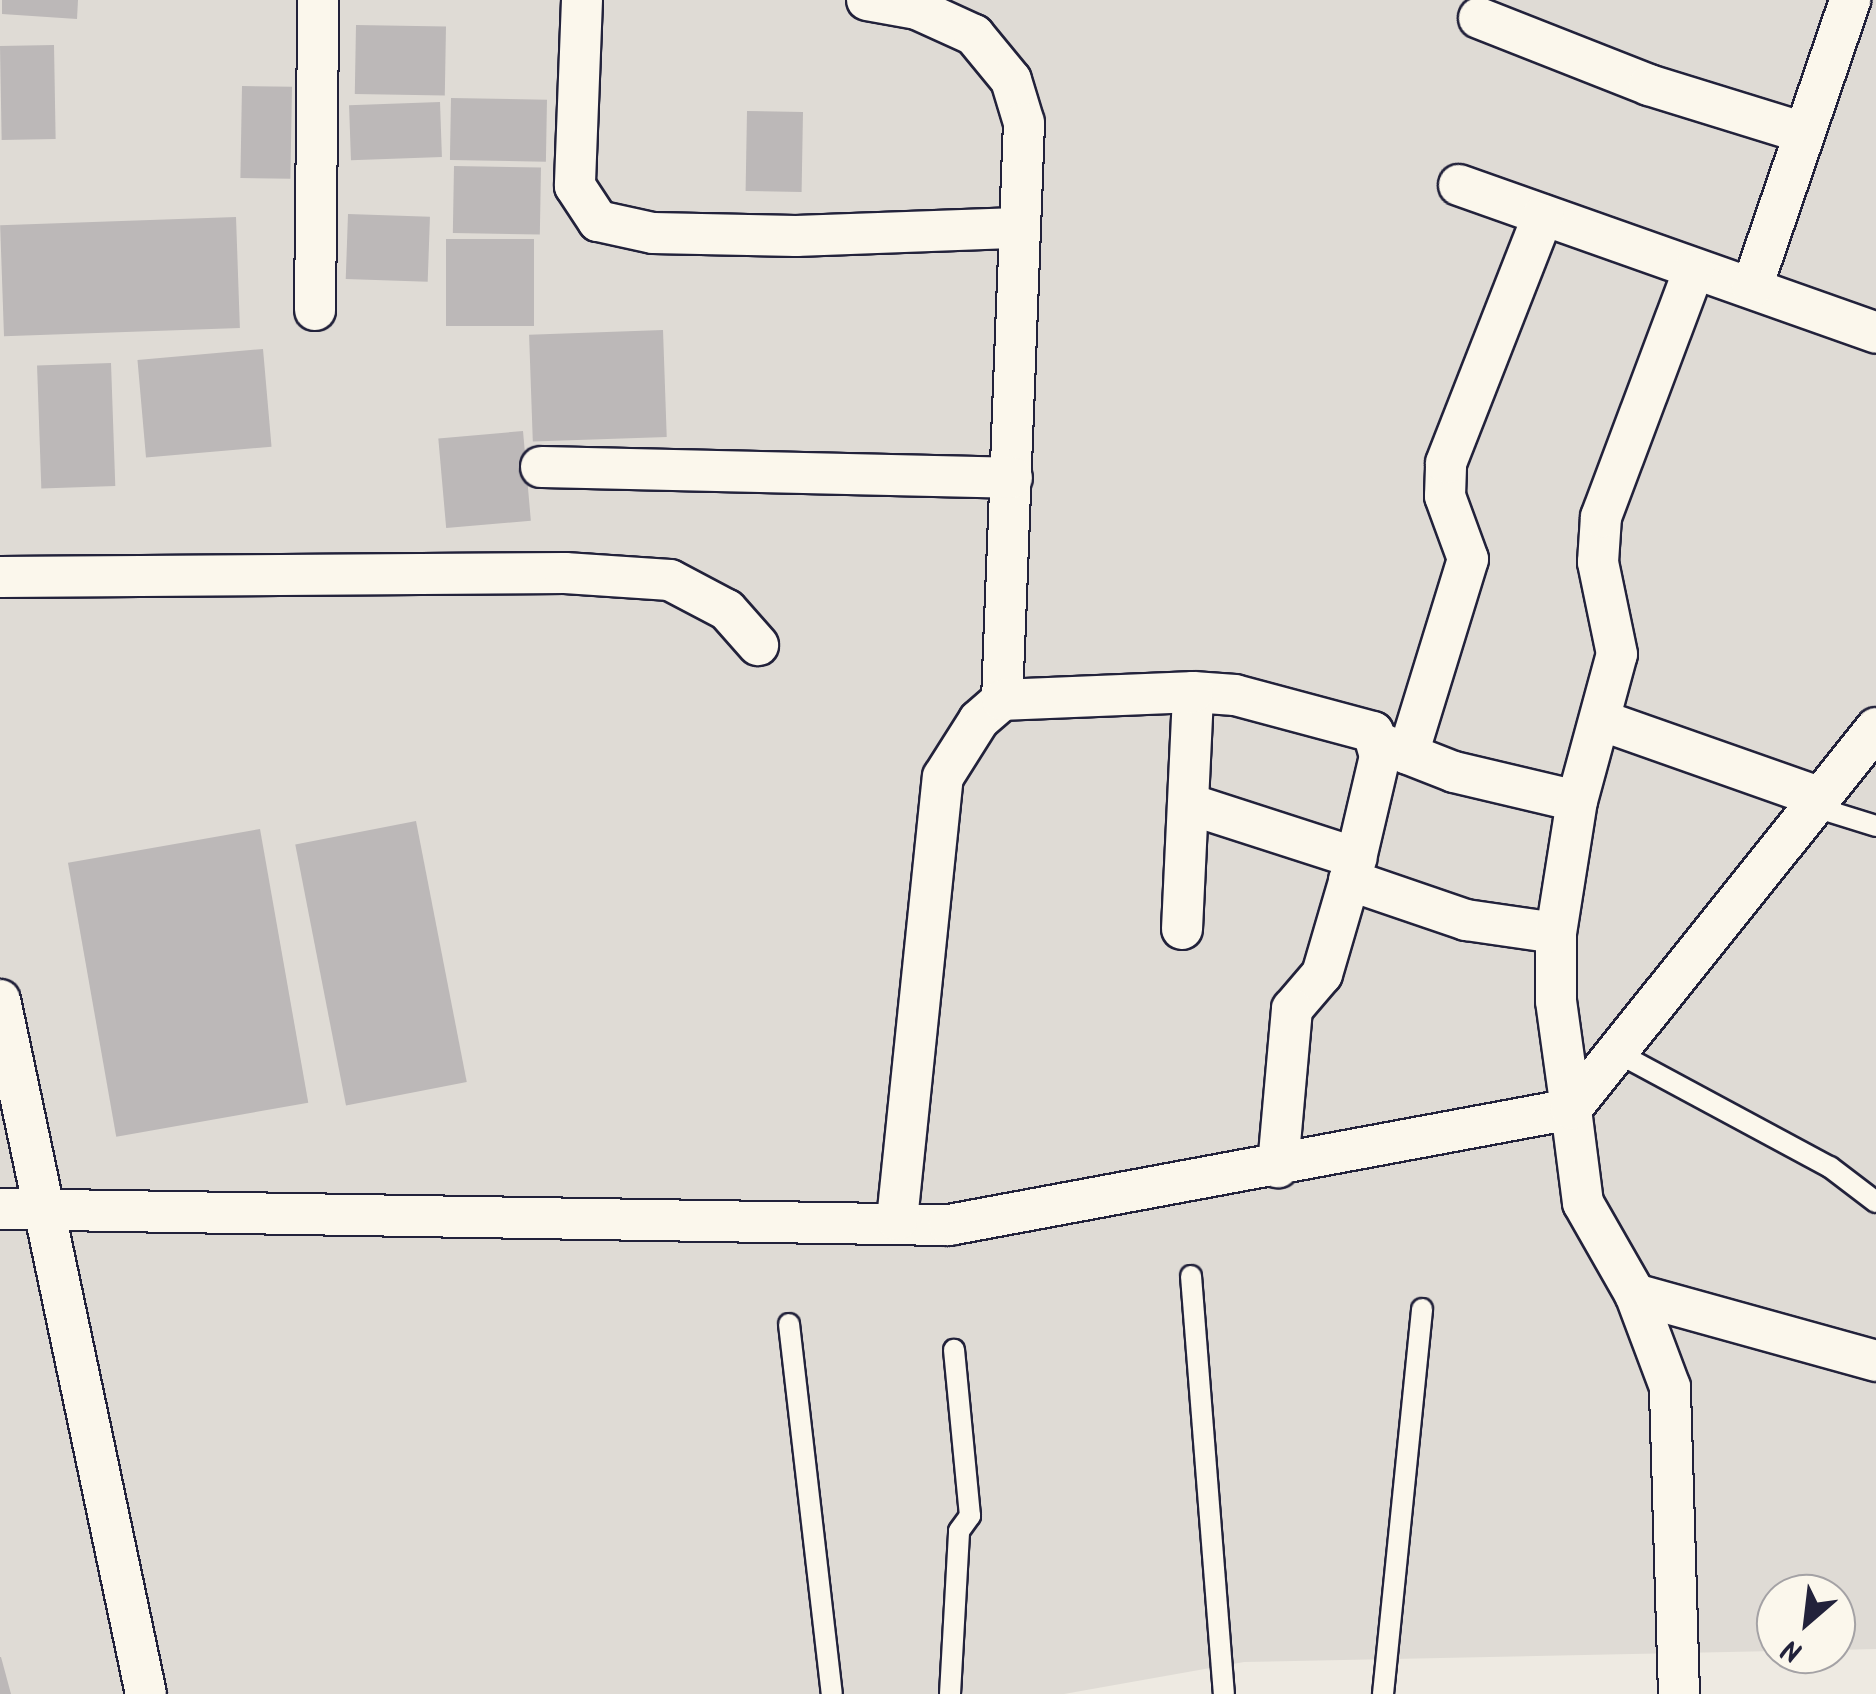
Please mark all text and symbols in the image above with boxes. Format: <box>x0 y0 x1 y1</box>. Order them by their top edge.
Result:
north arrow <box>1756 1574 1856 1674</box>
text: N <box>1774 1625 1811 1673</box>

